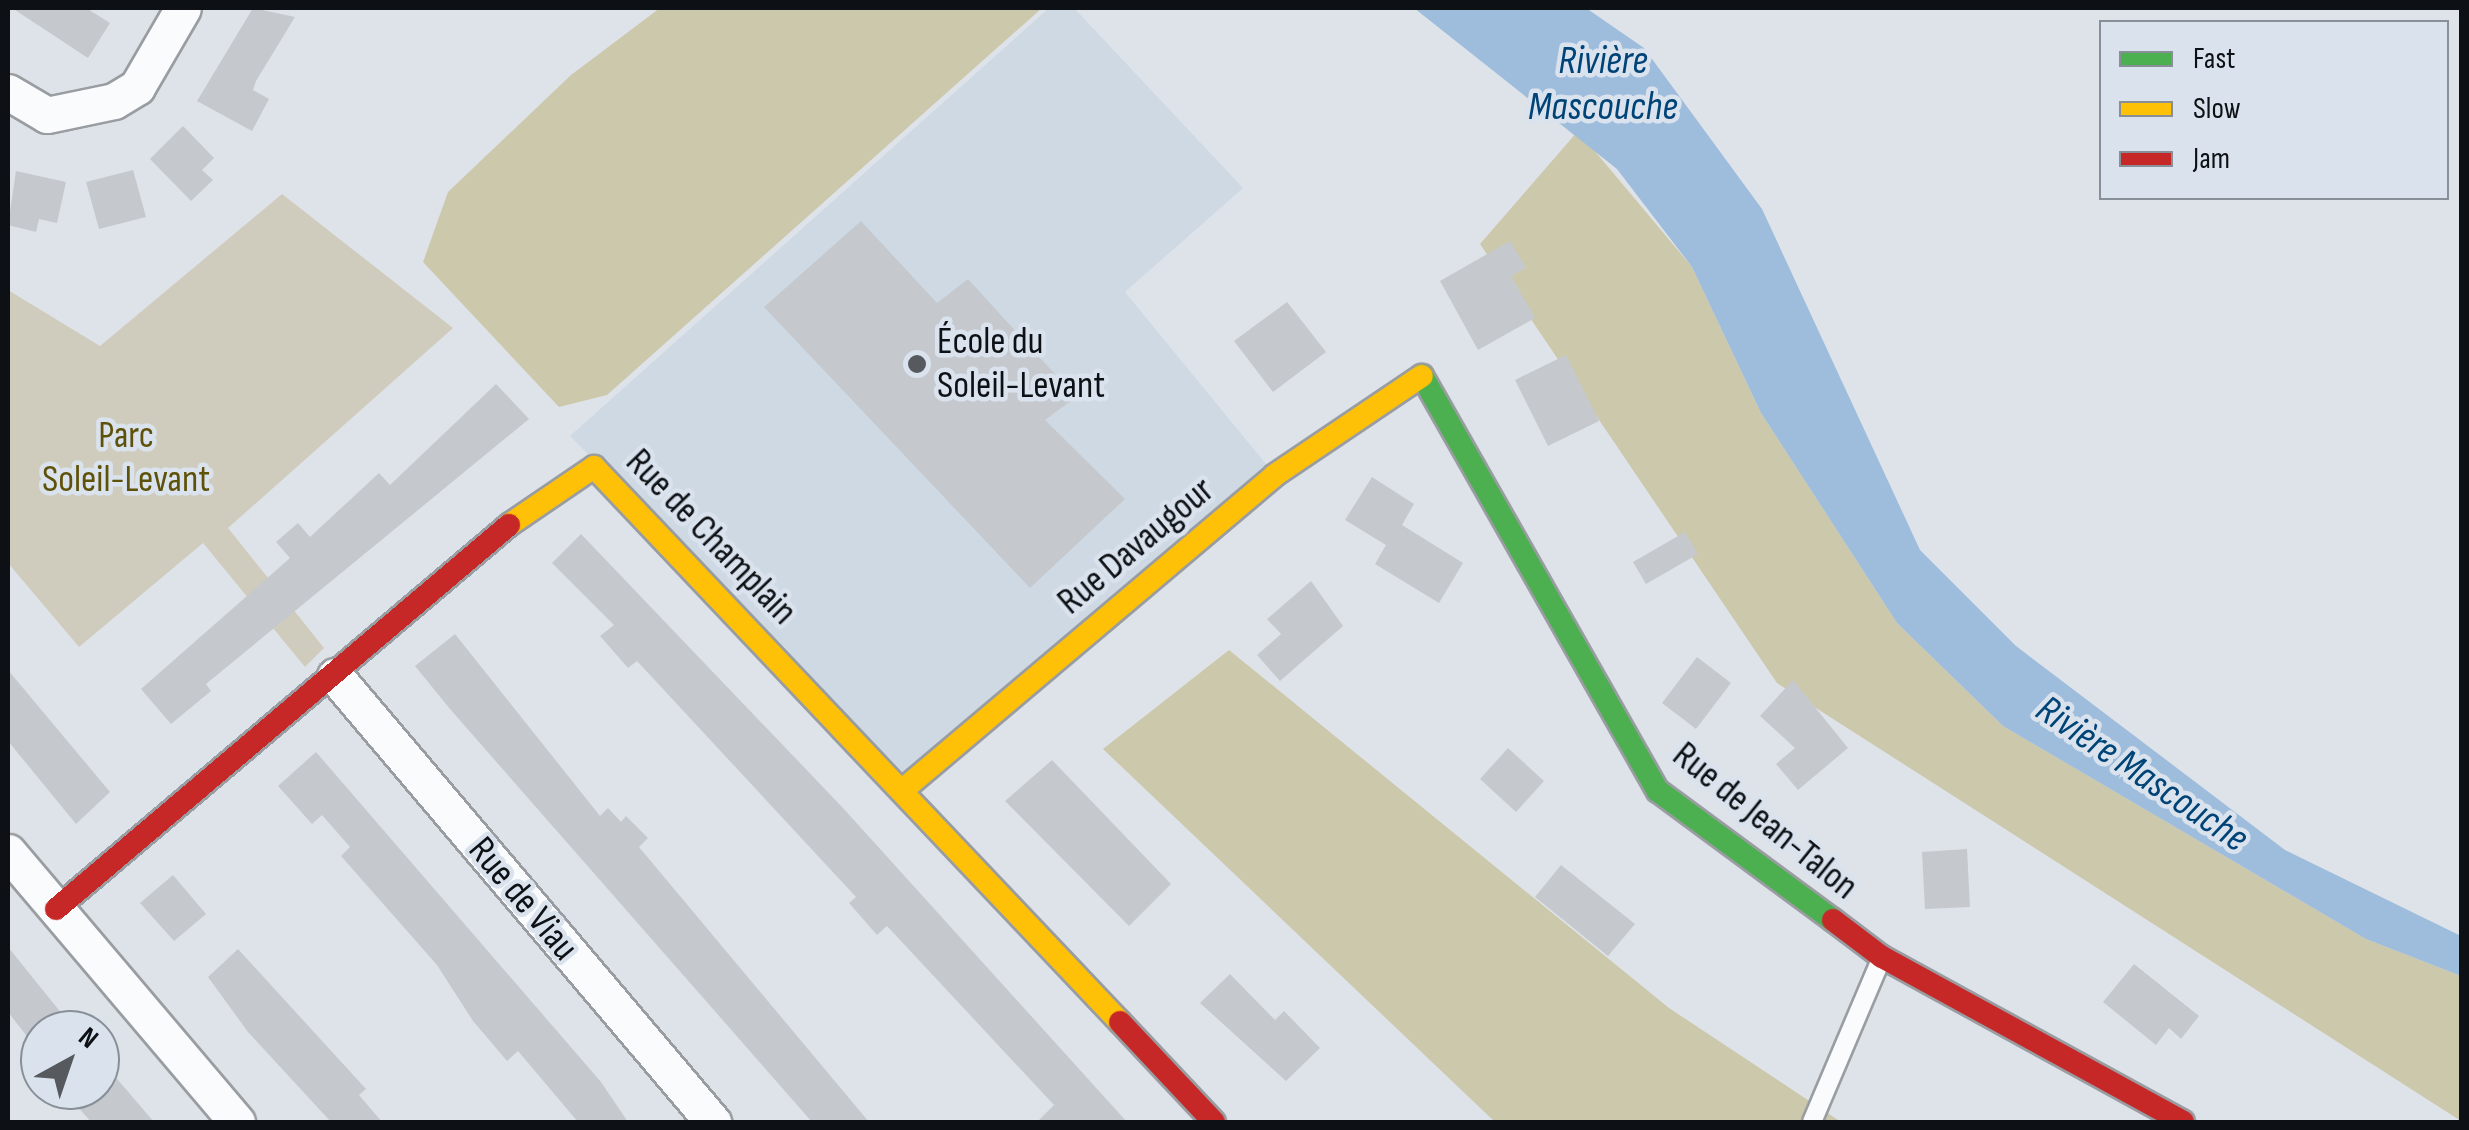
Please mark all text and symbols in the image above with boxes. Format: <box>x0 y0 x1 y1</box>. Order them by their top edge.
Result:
legend <box>2099 20 2449 200</box>
water label: Rivière Mascouche <box>1528 37 1678 131</box>
text: Fast <box>2193 41 2235 77</box>
text: Slow <box>2193 91 2241 127</box>
text: Jam <box>2193 141 2230 177</box>
place label: École du Soleil-Levant <box>937 319 1105 408</box>
marker: École du Soleil-Levant <box>906 353 928 375</box>
park label: Parc Soleil-Levant <box>42 413 210 502</box>
street label: Rue de Champlain <box>616 440 806 634</box>
street label: Rue Davaugour <box>1049 468 1223 624</box>
water label: Rivière Mascouche <box>2027 685 2257 863</box>
street label: Rue de Jean-Talon <box>1663 733 1867 909</box>
street label: Rue de Viau <box>458 828 588 970</box>
north arrow <box>20 1010 120 1110</box>
text: N <box>72 1021 105 1056</box>

